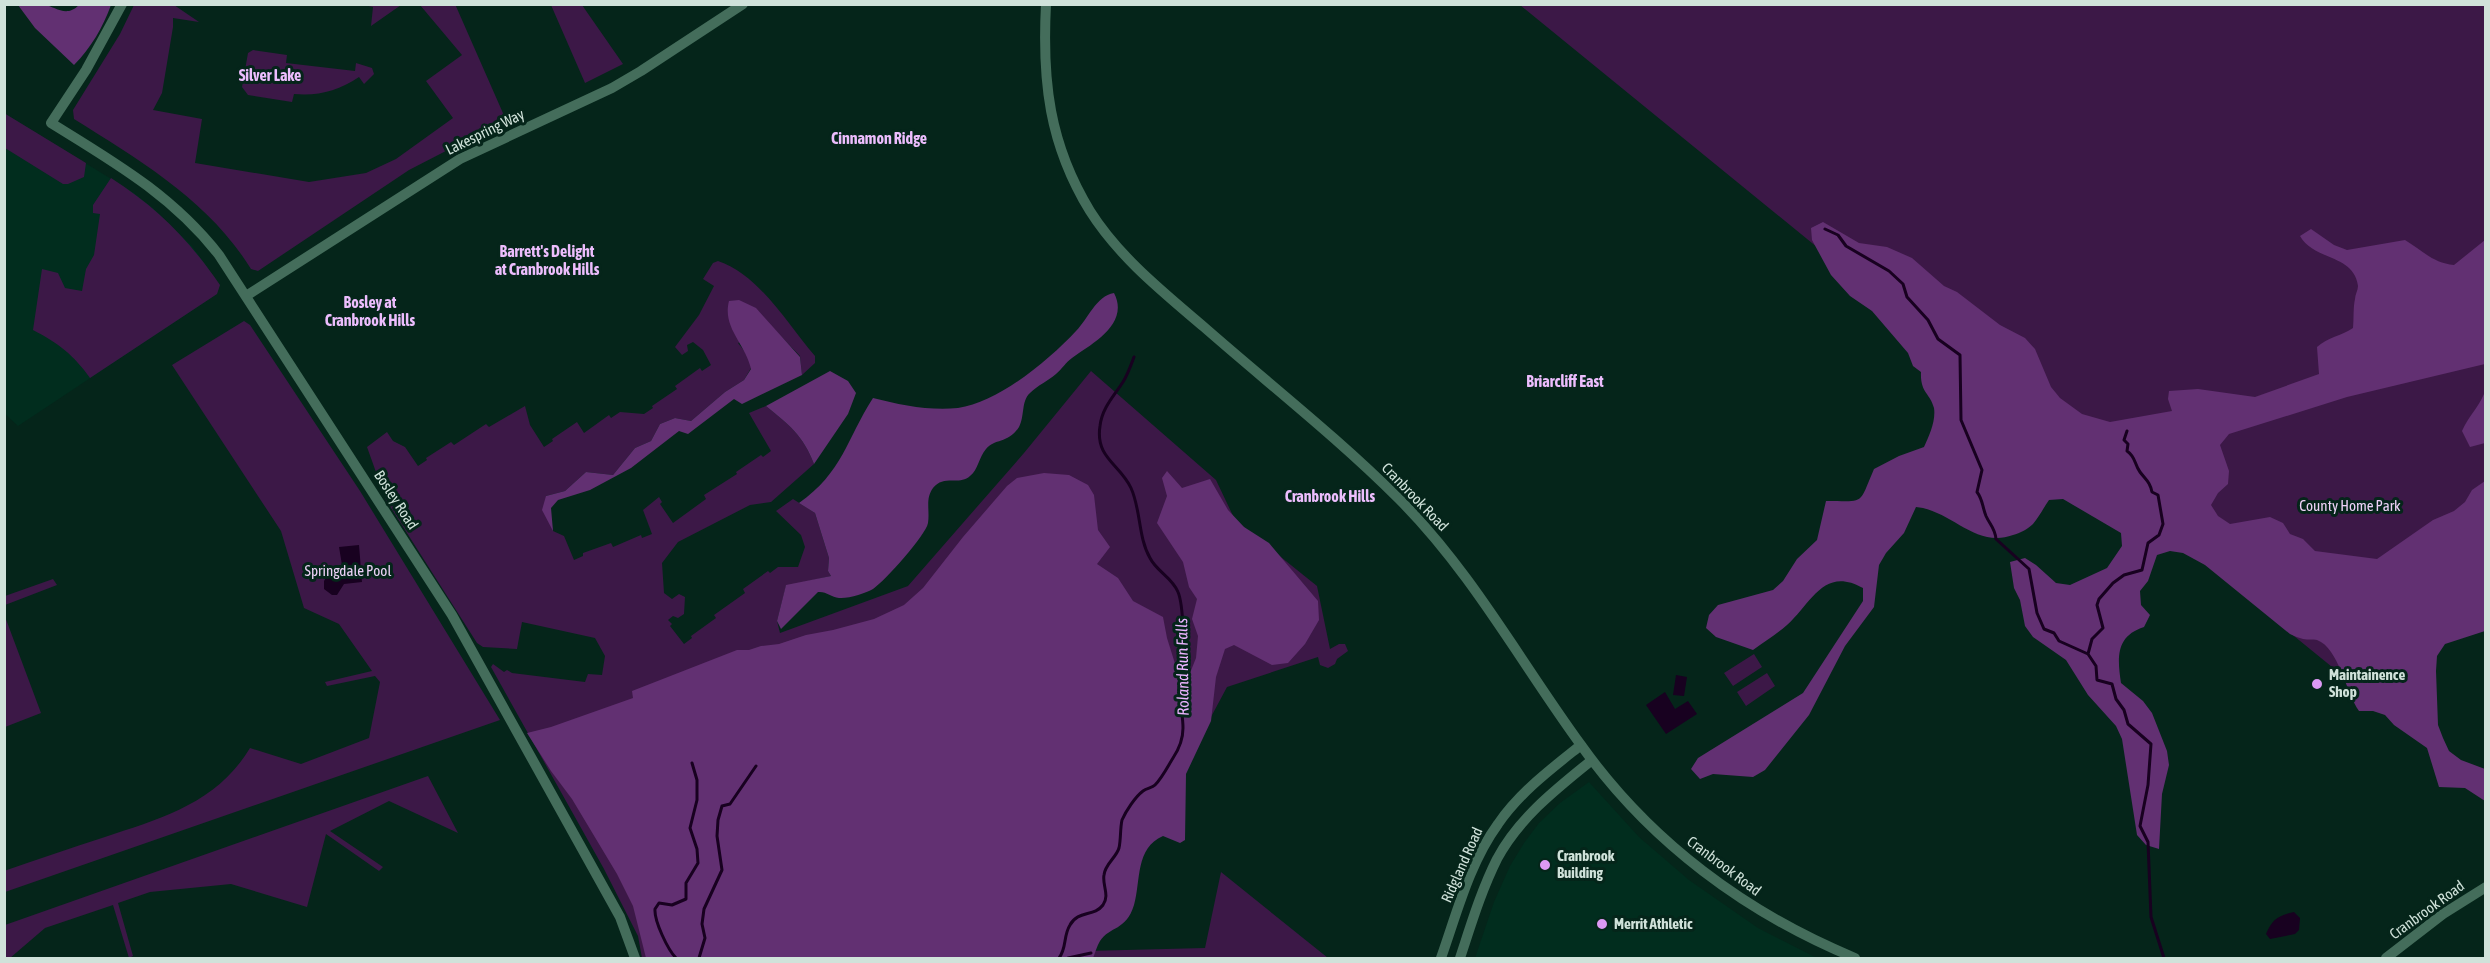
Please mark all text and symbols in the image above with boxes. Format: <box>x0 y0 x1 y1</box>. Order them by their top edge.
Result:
district label: Silver Lake <box>239 66 301 84</box>
street label: Lakespring Way <box>443 105 527 158</box>
district label: Cinnamon Ridge <box>831 129 927 147</box>
district label: Barrett's Delight at Cranbrook Hills <box>495 242 600 278</box>
district label: Bosley at Cranbrook Hills <box>325 293 416 329</box>
district label: Briarcliff East <box>1526 372 1604 390</box>
street label: Cranbrook Road <box>1379 459 1452 534</box>
street label: Bosley Road <box>371 467 422 532</box>
district label: Cranbrook Hills <box>1285 487 1376 505</box>
park label: County Home Park <box>2299 497 2401 514</box>
park label: Springdale Pool <box>305 562 391 579</box>
water label: Roland Run Falls <box>1172 618 1192 716</box>
place label: Maintainence Shop <box>2329 666 2405 700</box>
marker: Maintainence Shop <box>2310 677 2324 691</box>
street label: Ridgland Road <box>1437 825 1486 905</box>
street label: Cranbrook Road <box>1684 832 1765 899</box>
place label: Cranbrook Building <box>1557 847 1615 881</box>
marker: Cranbrook Building <box>1538 858 1552 872</box>
street label: Cranbrook Road <box>2386 877 2467 942</box>
place label: Merrit Athletic <box>1614 915 1693 932</box>
marker: Merrit Athletic <box>1595 917 1609 931</box>

